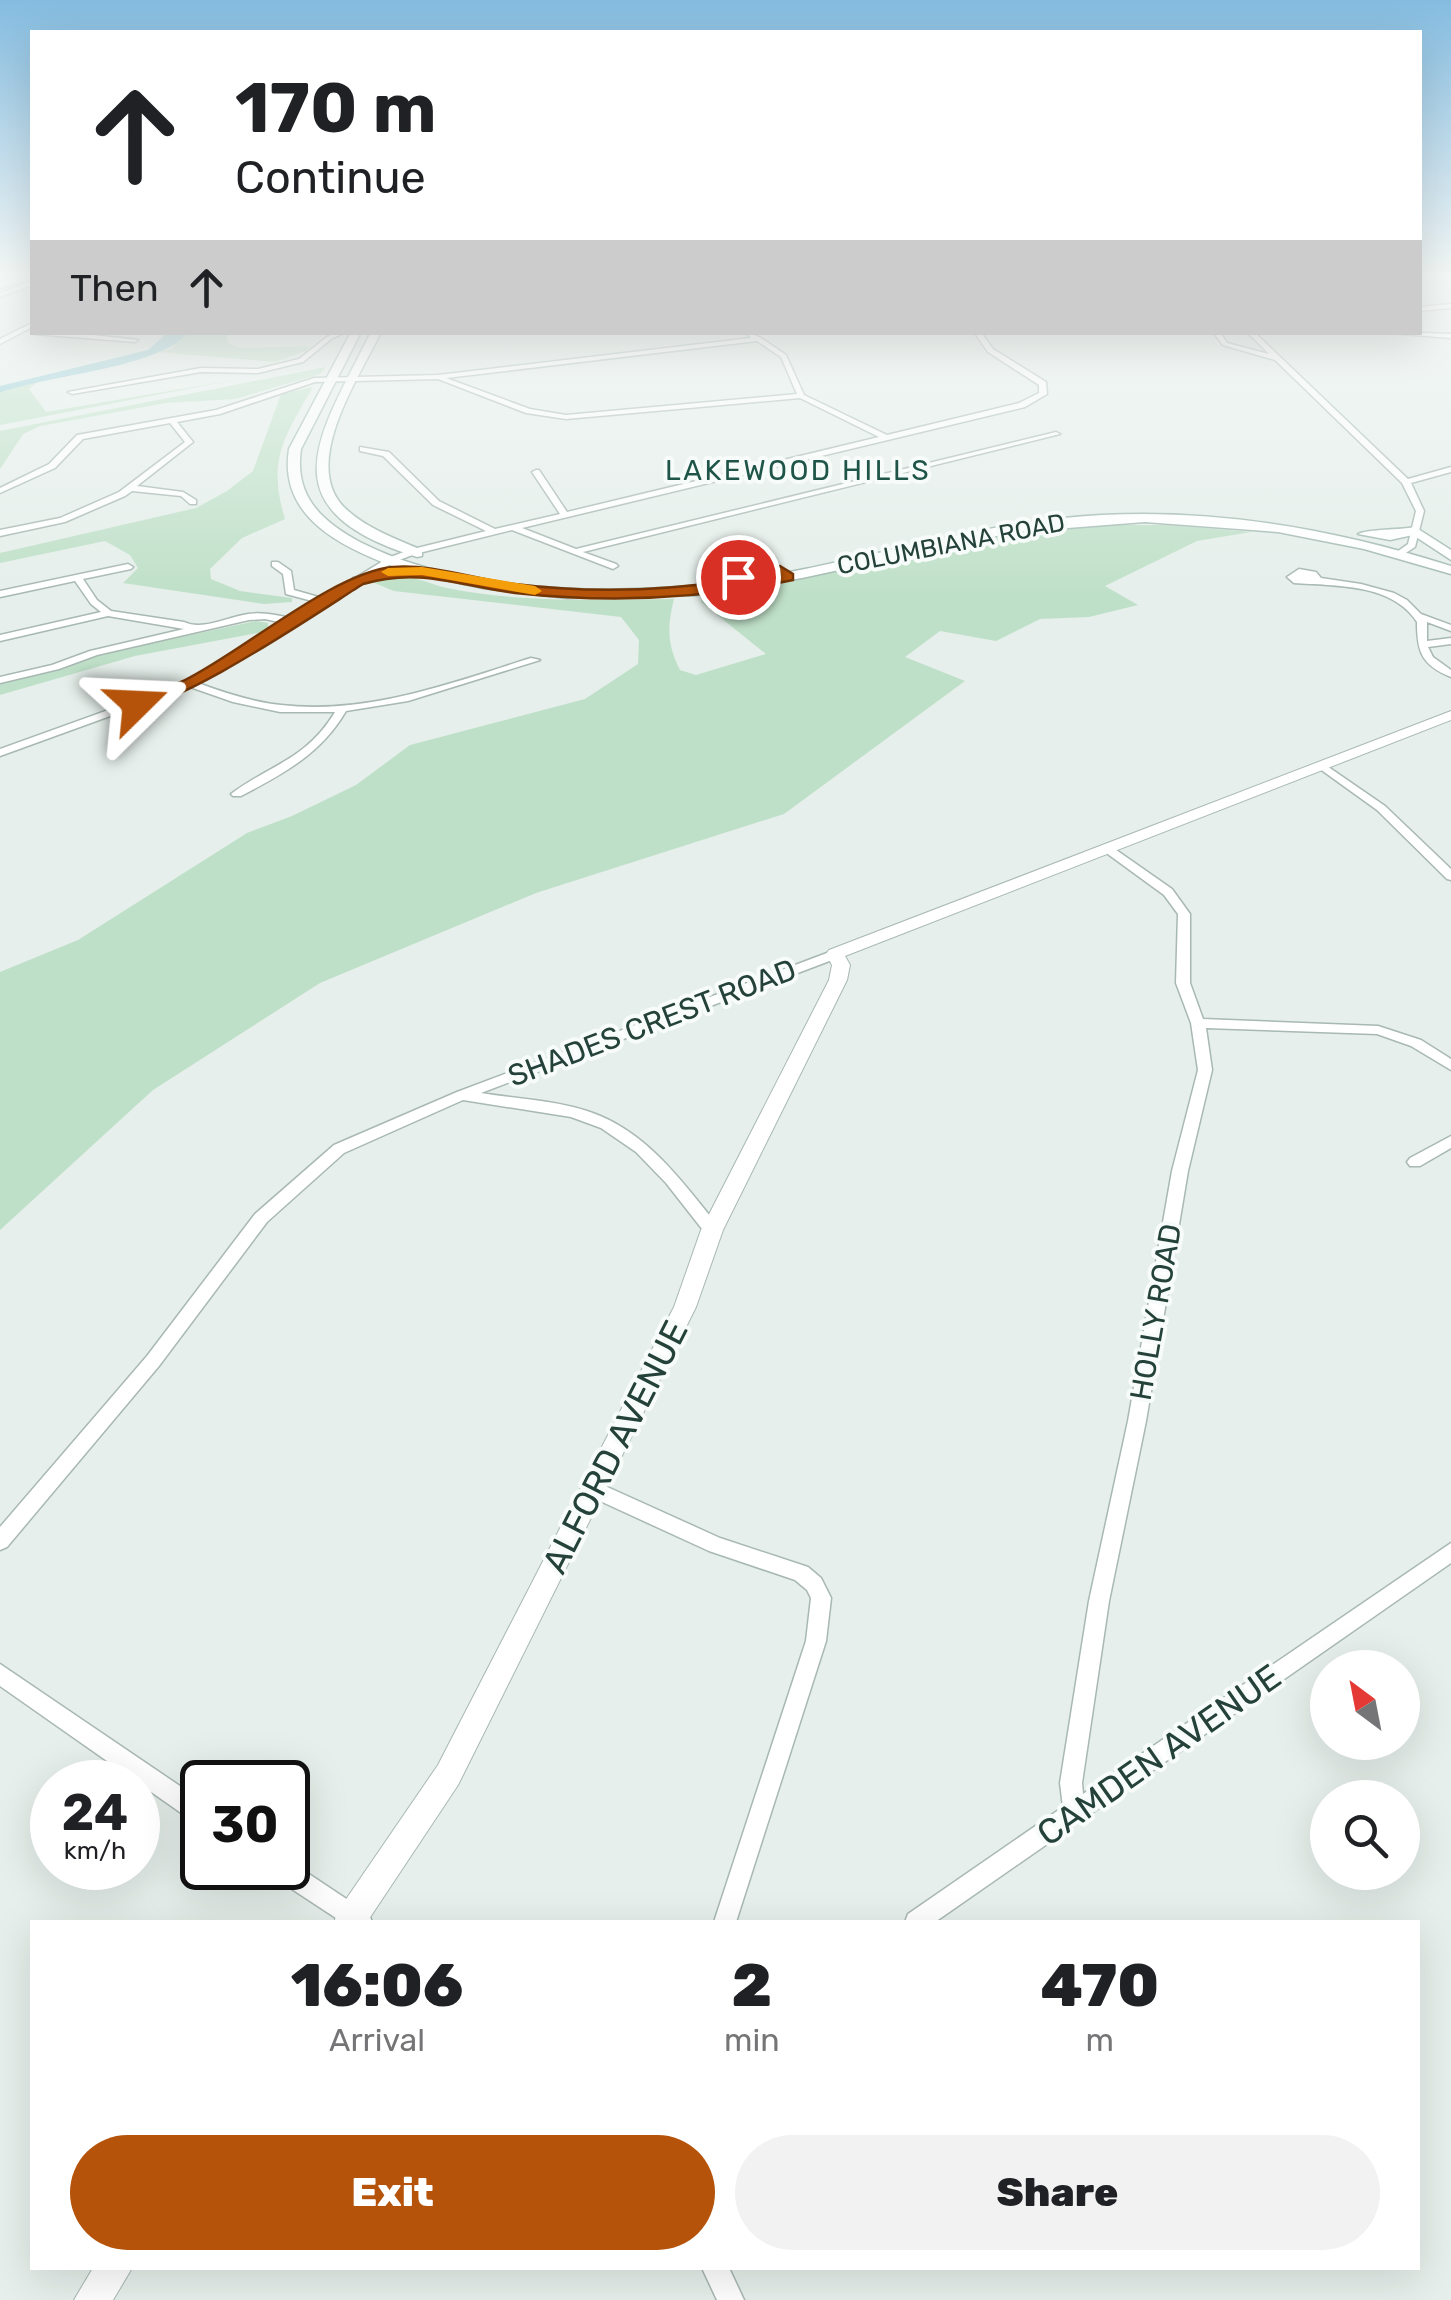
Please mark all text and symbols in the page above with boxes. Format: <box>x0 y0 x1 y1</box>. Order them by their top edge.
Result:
text: 170 m <box>235 67 437 150</box>
icon: ahead <box>70 70 200 200</box>
text: Continue <box>235 151 426 204</box>
icon: ahead <box>179 260 234 315</box>
text: Then <box>70 265 159 311</box>
district label: LAKEWOOD HILLS <box>665 454 931 487</box>
street label: COLUMBIANA ROAD <box>835 508 1067 580</box>
pin <box>696 535 781 620</box>
icon: arrive <box>711 550 766 605</box>
position arrow <box>85 652 189 756</box>
street label: SHADES CREST ROAD <box>503 951 801 1095</box>
street label: HOLLY ROAD <box>1123 1221 1189 1403</box>
street label: ALFORD AVENUE <box>533 1314 697 1580</box>
north arrow <box>1310 1650 1420 1760</box>
map controls <box>1310 1650 1420 1890</box>
street label: CAMDEN AVENUE <box>1029 1655 1289 1855</box>
speed limit sign: 30 <box>180 1760 310 1890</box>
button: search <box>1310 1780 1420 1890</box>
text: 24 <box>62 1783 128 1843</box>
text: km/h <box>64 1836 126 1865</box>
text: 16:06 <box>291 1950 463 2021</box>
text: 2 <box>732 1950 772 2021</box>
text: 470 <box>1040 1950 1159 2021</box>
text: Arrival <box>329 2021 425 2059</box>
text: min <box>724 2021 780 2059</box>
text: m <box>1086 2021 1114 2059</box>
button: Exit <box>70 2135 715 2250</box>
button: Share <box>735 2135 1380 2250</box>

